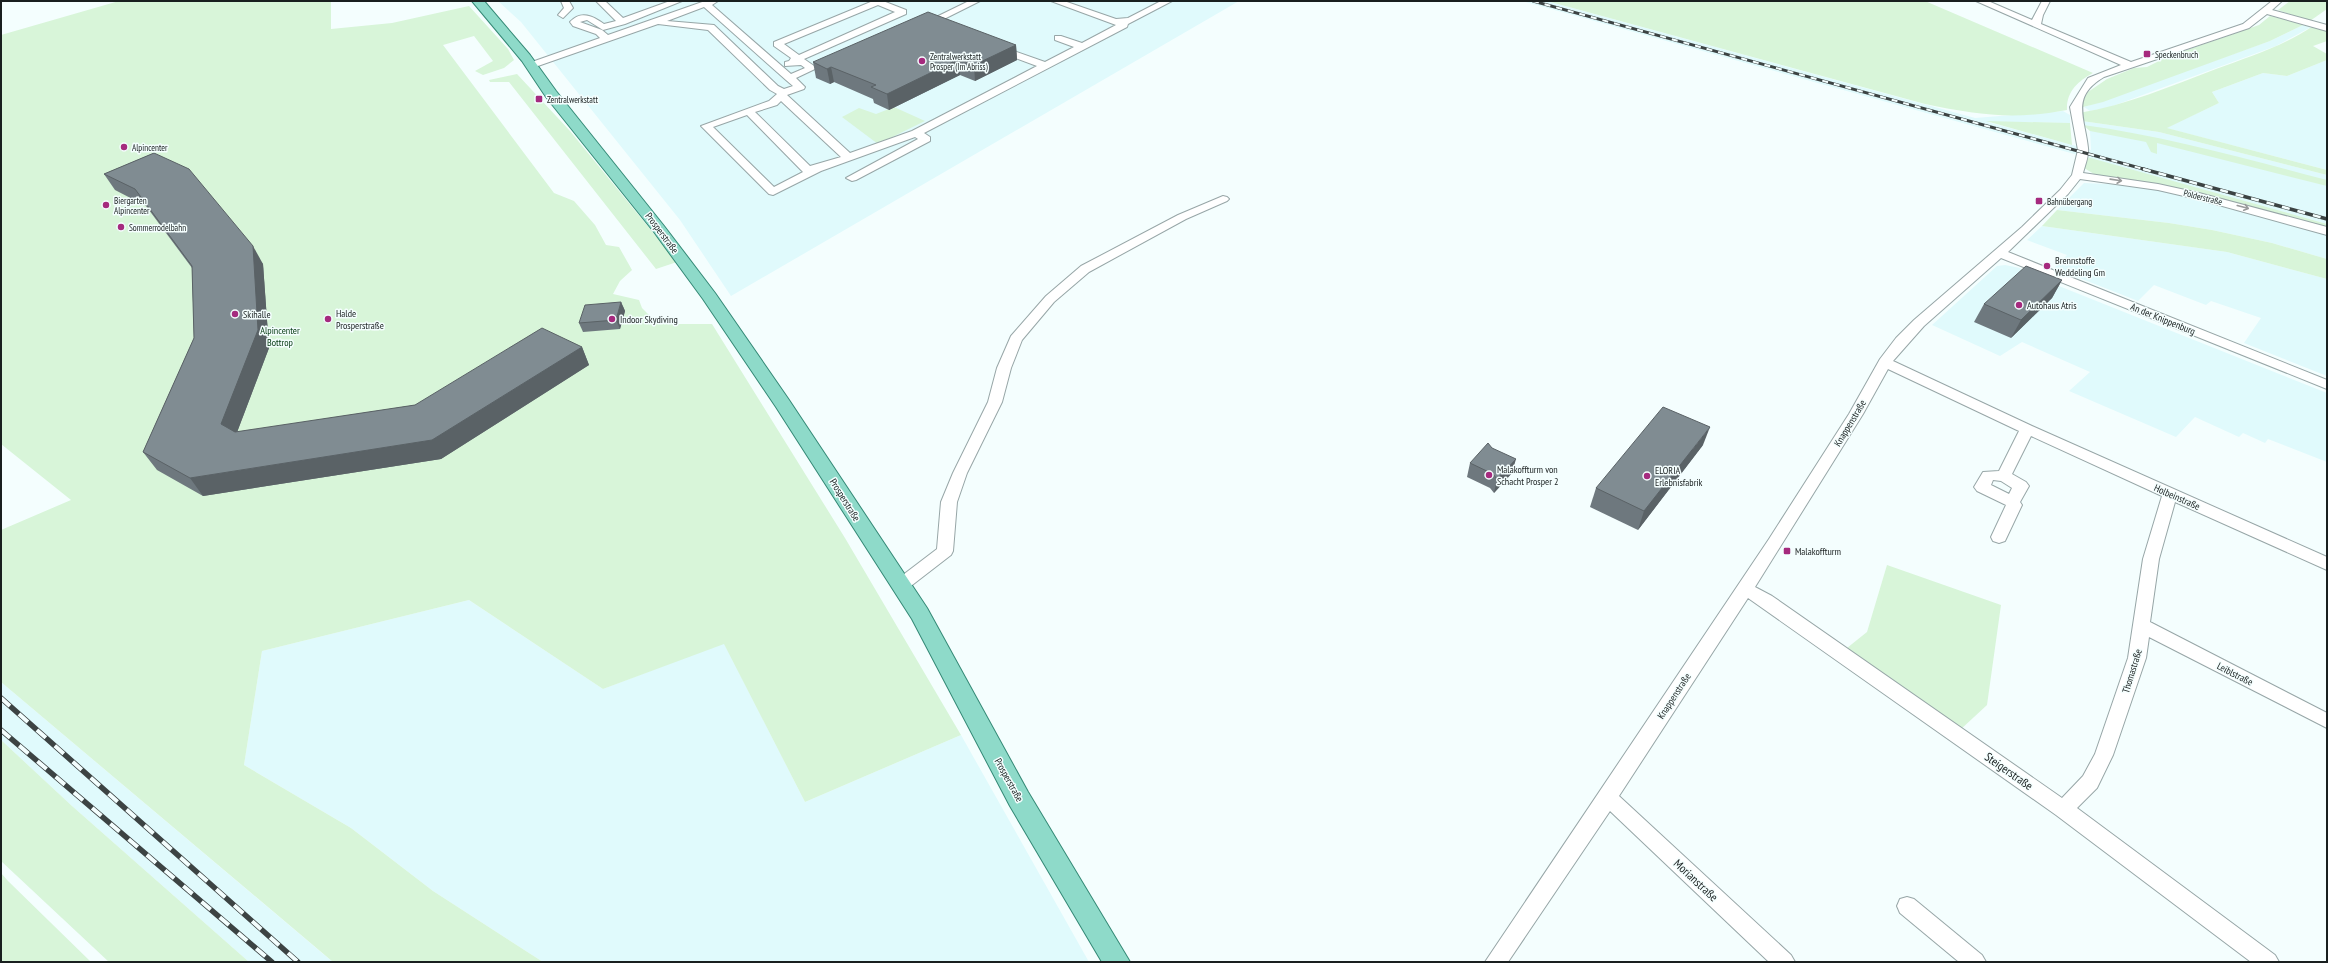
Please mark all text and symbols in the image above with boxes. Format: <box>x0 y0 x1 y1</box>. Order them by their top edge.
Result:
marker: Speckenbruch <box>2142 49 2152 59</box>
place label: Speckenbruch <box>2155 49 2198 60</box>
place label: Zentralwerkstatt Prosper (Im Abriss) <box>930 51 989 73</box>
marker: Zentralwerkstatt Prosper (Im Abriss) <box>917 56 927 66</box>
marker: Zentralwerkstatt <box>534 94 544 104</box>
place label: Zentralwerkstatt <box>547 94 598 105</box>
marker: Alpincenter <box>119 142 129 152</box>
place label: Alpincenter <box>132 142 168 153</box>
one-way arrow <box>2109 176 2122 184</box>
street label: Polderstraße <box>2182 187 2224 207</box>
place label: Biergarten Alpincenter <box>114 195 150 216</box>
marker: Bahnübergang <box>2034 196 2044 206</box>
place label: Bahnübergang <box>2047 196 2092 207</box>
marker: Biergarten Alpincenter <box>101 200 111 210</box>
one-way arrow <box>2236 204 2249 211</box>
street label: Prosperstraße <box>642 210 682 256</box>
marker: Sommerrodelbahn <box>116 222 126 232</box>
place label: Sommerrodelbahn <box>129 222 186 233</box>
place label: Brennstoffe Weddeling Gm <box>2055 254 2105 279</box>
marker: Brennstoffe Weddeling Gm <box>2042 261 2052 271</box>
place label: Autohaus Atris <box>2027 299 2077 312</box>
marker: Autohaus Atris <box>2014 300 2024 310</box>
street label: An der Knippenburg <box>2129 300 2197 338</box>
place label: Halde Prosperstraße <box>336 307 384 332</box>
place label: Skihalle <box>243 308 271 321</box>
marker: Skihalle <box>230 309 240 319</box>
place label: Indoor Skydiving <box>620 313 678 326</box>
marker: Halde Prosperstraße <box>323 314 333 324</box>
marker: Indoor Skydiving <box>607 314 617 324</box>
park label: Alpincenter Bottrop <box>260 324 300 349</box>
street label: Knappenstraße <box>1831 397 1869 449</box>
place label: Malakoffturm von Schacht Prosper 2 <box>1497 463 1559 488</box>
place label: ELORIA Erlebnisfabrik <box>1655 464 1703 489</box>
marker: Malakoffturm von Schacht Prosper 2 <box>1484 470 1494 480</box>
marker: ELORIA Erlebnisfabrik <box>1642 471 1652 481</box>
street label: Prosperstraße <box>827 476 863 524</box>
street label: Holbeinstraße <box>2152 481 2202 513</box>
place label: Malakoffturm <box>1795 545 1841 558</box>
marker: Malakoffturm <box>1782 546 1792 556</box>
street label: Thomastraße <box>2119 647 2145 695</box>
street label: Leiblstraße <box>2215 659 2255 689</box>
street label: Knappenstraße <box>1654 671 1694 721</box>
street label: Steigerstraße <box>1982 749 2036 793</box>
street label: Prosperstraße <box>992 756 1026 804</box>
street label: Morianstraße <box>1671 856 1721 904</box>

